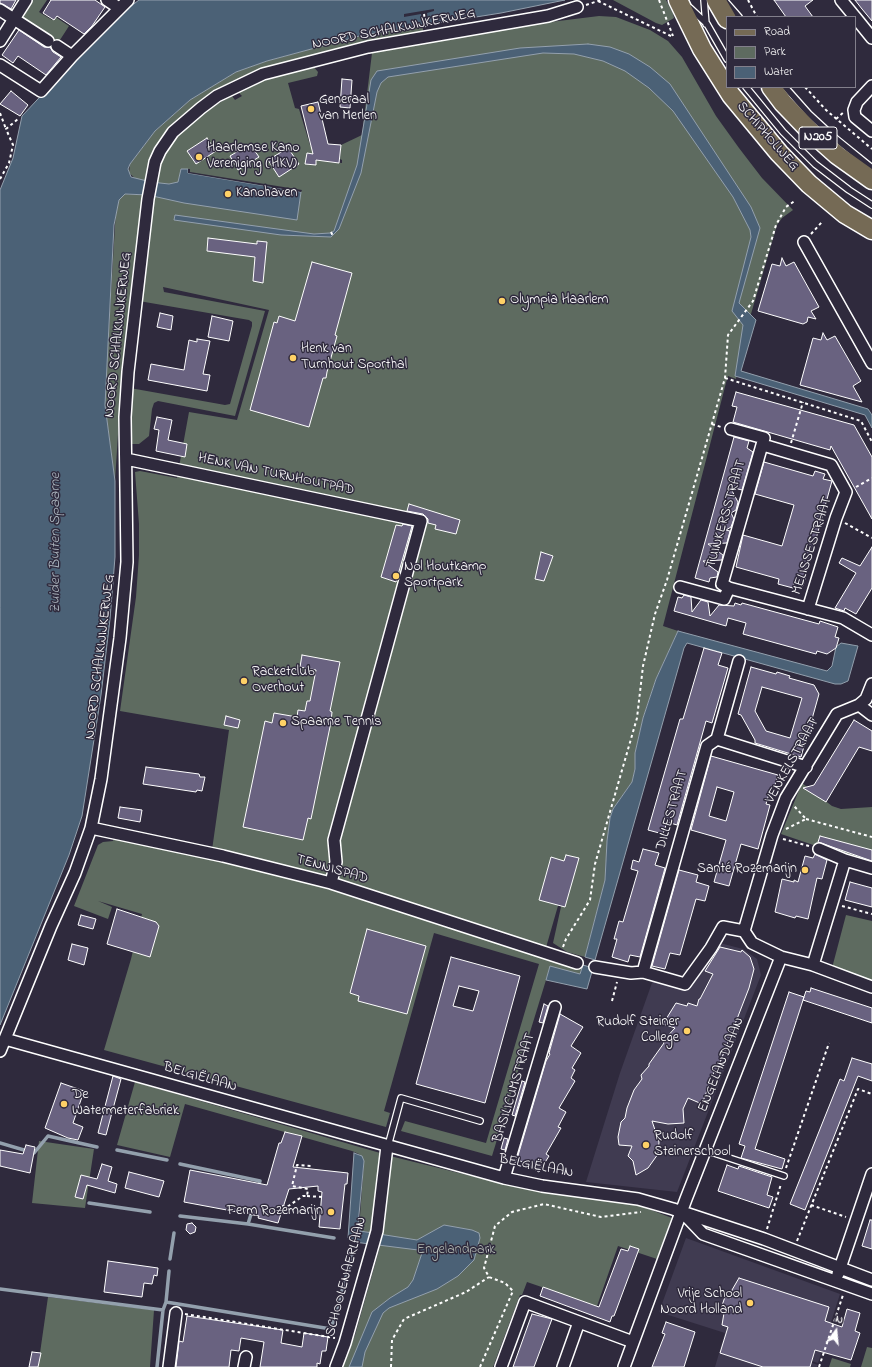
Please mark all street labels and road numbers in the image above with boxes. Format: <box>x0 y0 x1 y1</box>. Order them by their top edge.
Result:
street label: NOORD SCHALKWIJKERWEG <box>311 6 477 54</box>
street label: SCHIPHOLWEG <box>732 99 802 175</box>
road number: N205 <box>799 127 837 149</box>
street label: NOORD SCHALKWIJKERWEG <box>102 252 136 418</box>
street label: HENK VAN TURNHOUTPAD <box>197 450 355 500</box>
street label: TUINKERSSTRAAT <box>704 458 750 570</box>
street label: MELISSESTRAAT <box>789 495 837 597</box>
street label: NOORD SCHALKWIJKERWEG <box>83 574 119 740</box>
street label: VENKELSTRAAT <box>763 715 823 807</box>
street label: DILLESTRAAT <box>654 768 692 852</box>
street label: TENNISPAD <box>294 852 370 888</box>
street label: ENGELANDLAAN <box>695 1015 749 1115</box>
street label: BASILICUMSTRAAT <box>490 1031 540 1145</box>
street label: BELGIËLAAN <box>161 1060 239 1096</box>
street label: BELGIËLAAN <box>497 1152 575 1182</box>
street label: SCHOOLENAERLAAN <box>323 1215 371 1339</box>

